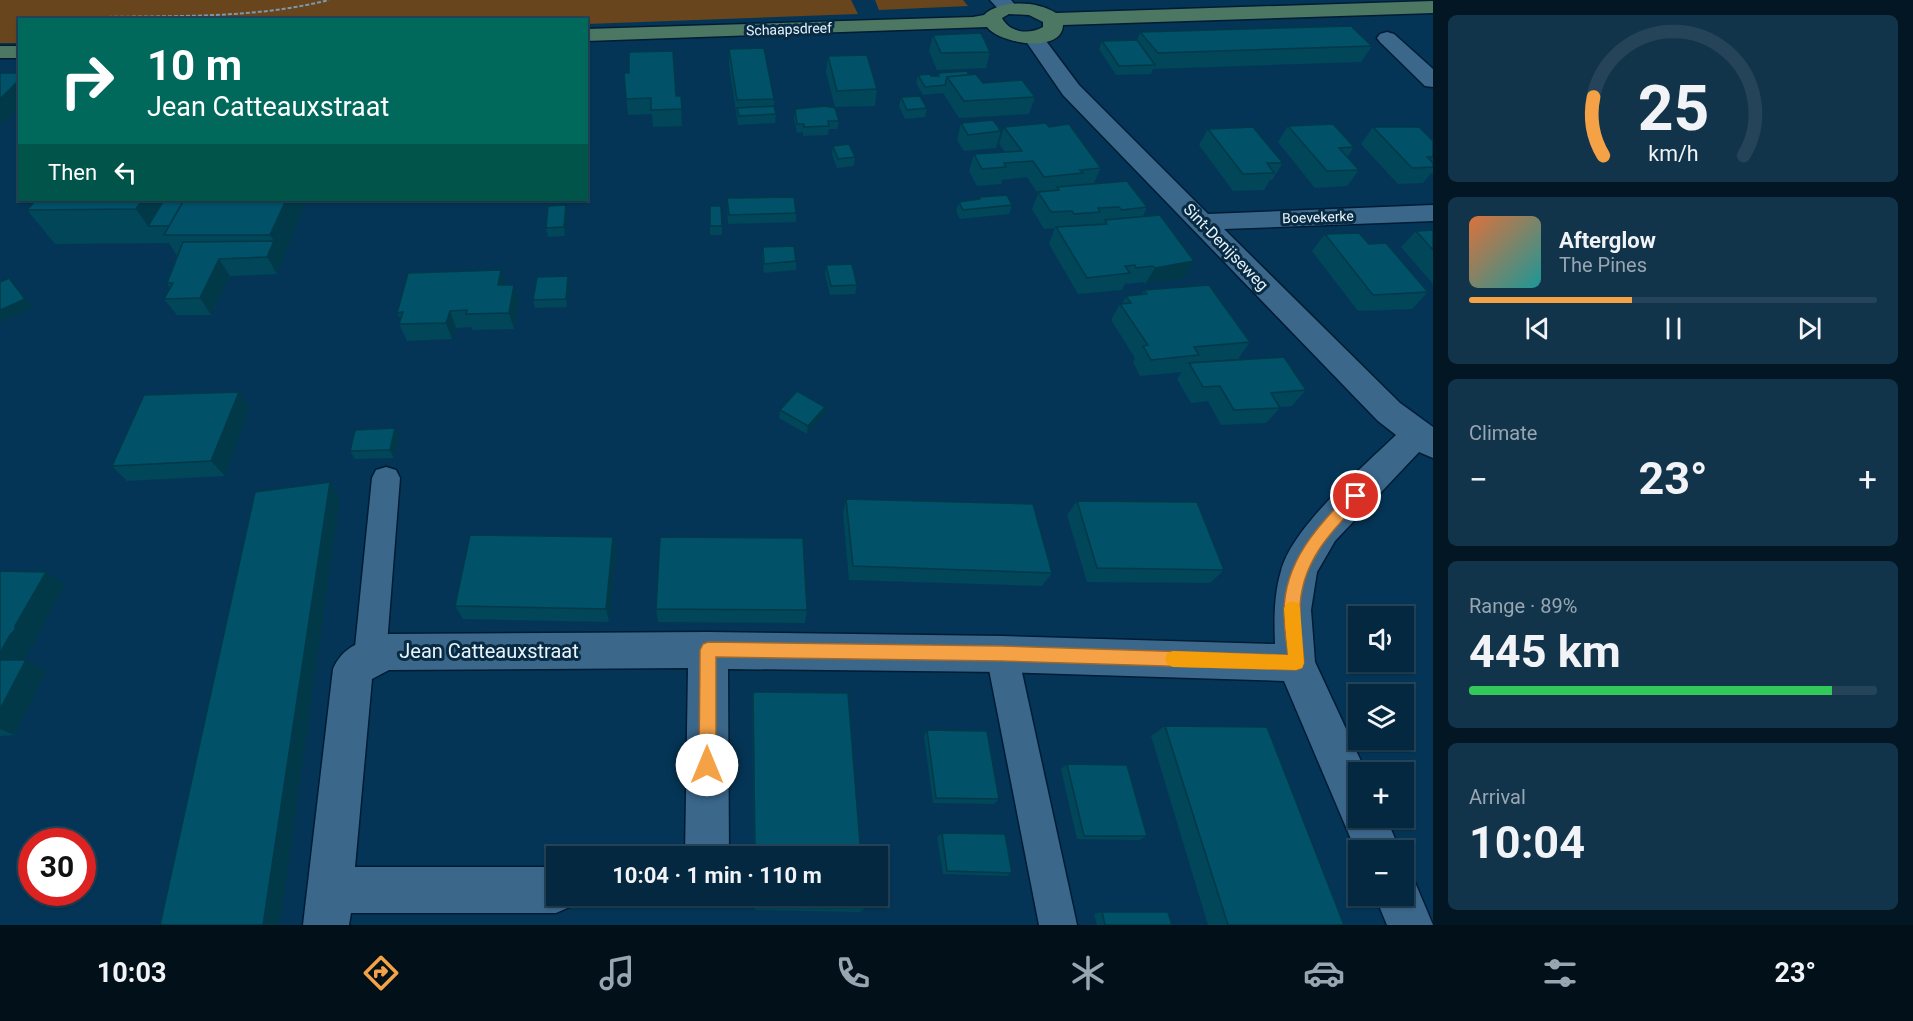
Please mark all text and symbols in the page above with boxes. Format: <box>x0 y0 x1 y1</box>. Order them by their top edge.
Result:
street label: Schaapsdreef <box>746 20 832 38</box>
text: 10 m <box>147 41 242 90</box>
icon: right <box>48 42 126 120</box>
text: 25 <box>1637 72 1709 145</box>
text: Jean Catteauxstraat <box>147 91 389 123</box>
text: km/h <box>1648 141 1698 166</box>
icon: left <box>109 156 142 189</box>
text: Then <box>48 160 97 185</box>
street label: Sint-Denijseweg <box>1180 200 1272 294</box>
street label: Boevekerke <box>1282 208 1354 226</box>
text: Afterglow <box>1559 228 1656 253</box>
text: The Pines <box>1559 253 1647 277</box>
icon: previous <box>1521 312 1554 345</box>
icon: pause <box>1657 312 1690 345</box>
icon: next <box>1793 312 1826 345</box>
text: Climate <box>1469 421 1537 445</box>
text: 23° <box>1638 452 1708 505</box>
text: − <box>1469 460 1488 499</box>
text: + <box>1858 460 1877 499</box>
pin <box>1330 470 1381 521</box>
icon: arrive <box>1339 479 1372 512</box>
text: Range · 89% <box>1469 594 1577 618</box>
map controls <box>1348 606 1414 906</box>
button: sound <box>1348 606 1414 672</box>
text: 445 km <box>1469 625 1621 678</box>
street label: Jean Catteauxstraat <box>399 639 579 663</box>
button: layers <box>1348 684 1414 750</box>
position arrow <box>675 733 739 797</box>
button: + <box>1348 762 1414 828</box>
text: Arrival <box>1469 785 1526 809</box>
text: 10:04 <box>1469 816 1585 869</box>
speed limit sign: 30 <box>18 828 96 906</box>
button: − <box>1348 840 1414 906</box>
text: 10:04 · 1 min · 110 m <box>612 863 822 888</box>
icon: directions <box>360 952 402 994</box>
icon: music <box>596 952 638 994</box>
icon: phone <box>832 952 874 994</box>
icon: climate <box>1067 952 1109 994</box>
icon: car <box>1303 952 1345 994</box>
icon: filters <box>1539 952 1581 994</box>
text: 10:03 <box>97 957 166 989</box>
text: 23° <box>1775 957 1816 989</box>

